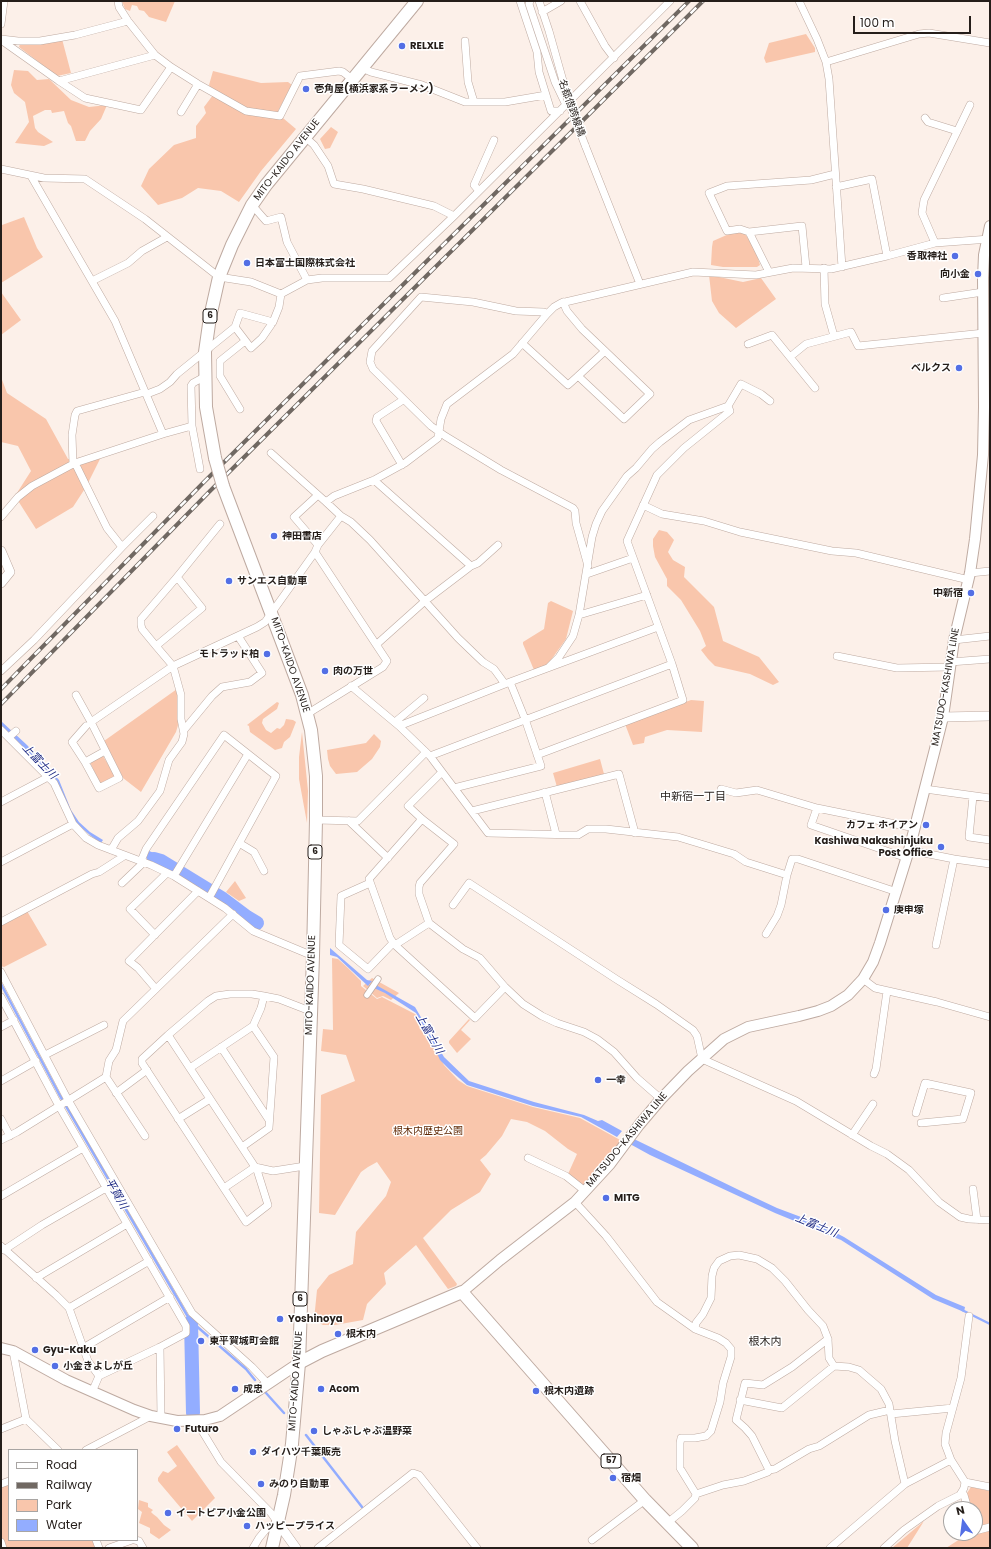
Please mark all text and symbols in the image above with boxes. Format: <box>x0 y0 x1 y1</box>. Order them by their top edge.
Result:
scale bar <box>855 8 973 34</box>
text: 100 m <box>860 14 894 31</box>
place label: RELXLE <box>410 40 444 52</box>
marker: RELXLE <box>397 41 407 51</box>
street label: 名都借跨線橋 <box>555 78 587 138</box>
place label: 壱角屋(横浜家系ラーメン) <box>314 83 434 95</box>
marker: 壱角屋(横浜家系ラーメン) <box>301 84 311 94</box>
street label: MITO-KAIDO AVENUE <box>251 117 323 203</box>
place label: 香取神社 <box>907 250 947 262</box>
marker: 香取神社 <box>950 251 960 261</box>
place label: 日本富士国際株式会社 <box>255 257 355 269</box>
marker: 日本富士国際株式会社 <box>242 258 252 268</box>
place label: 向小金 <box>940 268 970 280</box>
marker: 向小金 <box>973 269 983 279</box>
road number: 6 <box>203 309 217 323</box>
place label: ベルクス <box>911 362 951 374</box>
marker: ベルクス <box>954 363 964 373</box>
place label: 神田書店 <box>282 530 322 542</box>
marker: 神田書店 <box>269 531 279 541</box>
place label: サンエス自動車 <box>237 575 307 587</box>
marker: サンエス自動車 <box>224 576 234 586</box>
place label: 中新宿 <box>933 587 963 599</box>
marker: 中新宿 <box>966 588 976 598</box>
street label: MITO-KAIDO AVENUE <box>268 616 312 714</box>
street label: MATSUDO-KASHIWA LINE <box>930 627 962 747</box>
place label: モトラッド柏 <box>199 648 259 660</box>
marker: モトラッド柏 <box>262 649 272 659</box>
place label: 肉の万世 <box>333 665 373 677</box>
marker: 肉の万世 <box>320 666 330 676</box>
water label: 上富士川 <box>19 742 59 782</box>
district label: 中新宿一丁目 <box>660 790 726 804</box>
place label: カフェ ホイアン <box>846 819 918 831</box>
marker: カフェ ホイアン <box>921 820 931 830</box>
place label: Kashiwa Nakashinjuku Post Office <box>815 835 933 858</box>
marker: Kashiwa Nakashinjuku Post Office <box>936 842 946 852</box>
road number: 6 <box>308 845 322 859</box>
place label: 庚申塚 <box>894 904 924 916</box>
marker: 庚申塚 <box>881 905 891 915</box>
street label: MITO-KAIDO AVENUE <box>303 935 319 1035</box>
water label: 上富士川 <box>412 1012 446 1056</box>
place label: 一幸 <box>606 1074 626 1086</box>
marker: 一幸 <box>593 1075 603 1085</box>
street label: MATSUDO-KASHIWA LINE <box>584 1090 670 1190</box>
park label: 根木内歴史公園 <box>393 1125 463 1137</box>
water label: 平賀川 <box>102 1176 130 1212</box>
place label: MITG <box>614 1192 640 1204</box>
marker: MITG <box>601 1193 611 1203</box>
water label: 上富士川 <box>793 1212 839 1240</box>
road number: 6 <box>293 1292 307 1306</box>
place label: Yoshinoya <box>288 1313 343 1325</box>
marker: Yoshinoya <box>275 1314 285 1324</box>
place label: 根木内 <box>346 1328 376 1340</box>
marker: 根木内 <box>333 1329 343 1339</box>
street label: MITO-KAIDO AVENUE <box>287 1331 305 1431</box>
place label: 東平賀城町会館 <box>209 1335 279 1347</box>
district label: 根木内 <box>749 1335 781 1349</box>
marker: 東平賀城町会館 <box>196 1336 206 1346</box>
place label: Gyu-Kaku <box>43 1344 96 1356</box>
marker: Gyu-Kaku <box>30 1345 40 1355</box>
place label: 小金きよしが丘 <box>63 1360 133 1372</box>
marker: 小金きよしが丘 <box>50 1361 60 1371</box>
place label: 成忠 <box>243 1383 263 1395</box>
place label: Acom <box>329 1383 359 1395</box>
marker: 成忠 <box>230 1384 240 1394</box>
marker: Acom <box>316 1384 326 1394</box>
place label: 根木内遺跡 <box>544 1385 594 1397</box>
marker: 根木内遺跡 <box>531 1386 541 1396</box>
place label: Futuro <box>185 1423 219 1435</box>
marker: Futuro <box>172 1424 182 1434</box>
place label: しゃぶしゃぶ温野菜 <box>322 1425 412 1437</box>
marker: しゃぶしゃぶ温野菜 <box>309 1426 319 1436</box>
place label: ダイハツ千葉販売 <box>261 1446 341 1458</box>
marker: ダイハツ千葉販売 <box>248 1447 258 1457</box>
legend <box>8 1449 138 1541</box>
road number: 57 <box>601 1454 621 1468</box>
text: Road <box>46 1456 77 1473</box>
place label: 宿畑 <box>621 1472 641 1484</box>
marker: 宿畑 <box>608 1473 618 1483</box>
text: Railway <box>46 1476 92 1493</box>
place label: みのり自動車 <box>269 1478 329 1490</box>
marker: みのり自動車 <box>256 1479 266 1489</box>
text: Park <box>46 1496 72 1513</box>
north arrow <box>943 1501 983 1541</box>
text: N <box>954 1502 966 1519</box>
place label: イートピア小金公園 <box>176 1507 266 1519</box>
marker: イートピア小金公園 <box>163 1508 173 1518</box>
text: Water <box>46 1516 82 1533</box>
place label: ハッピープライス <box>255 1520 335 1532</box>
marker: ハッピープライス <box>242 1521 252 1531</box>

